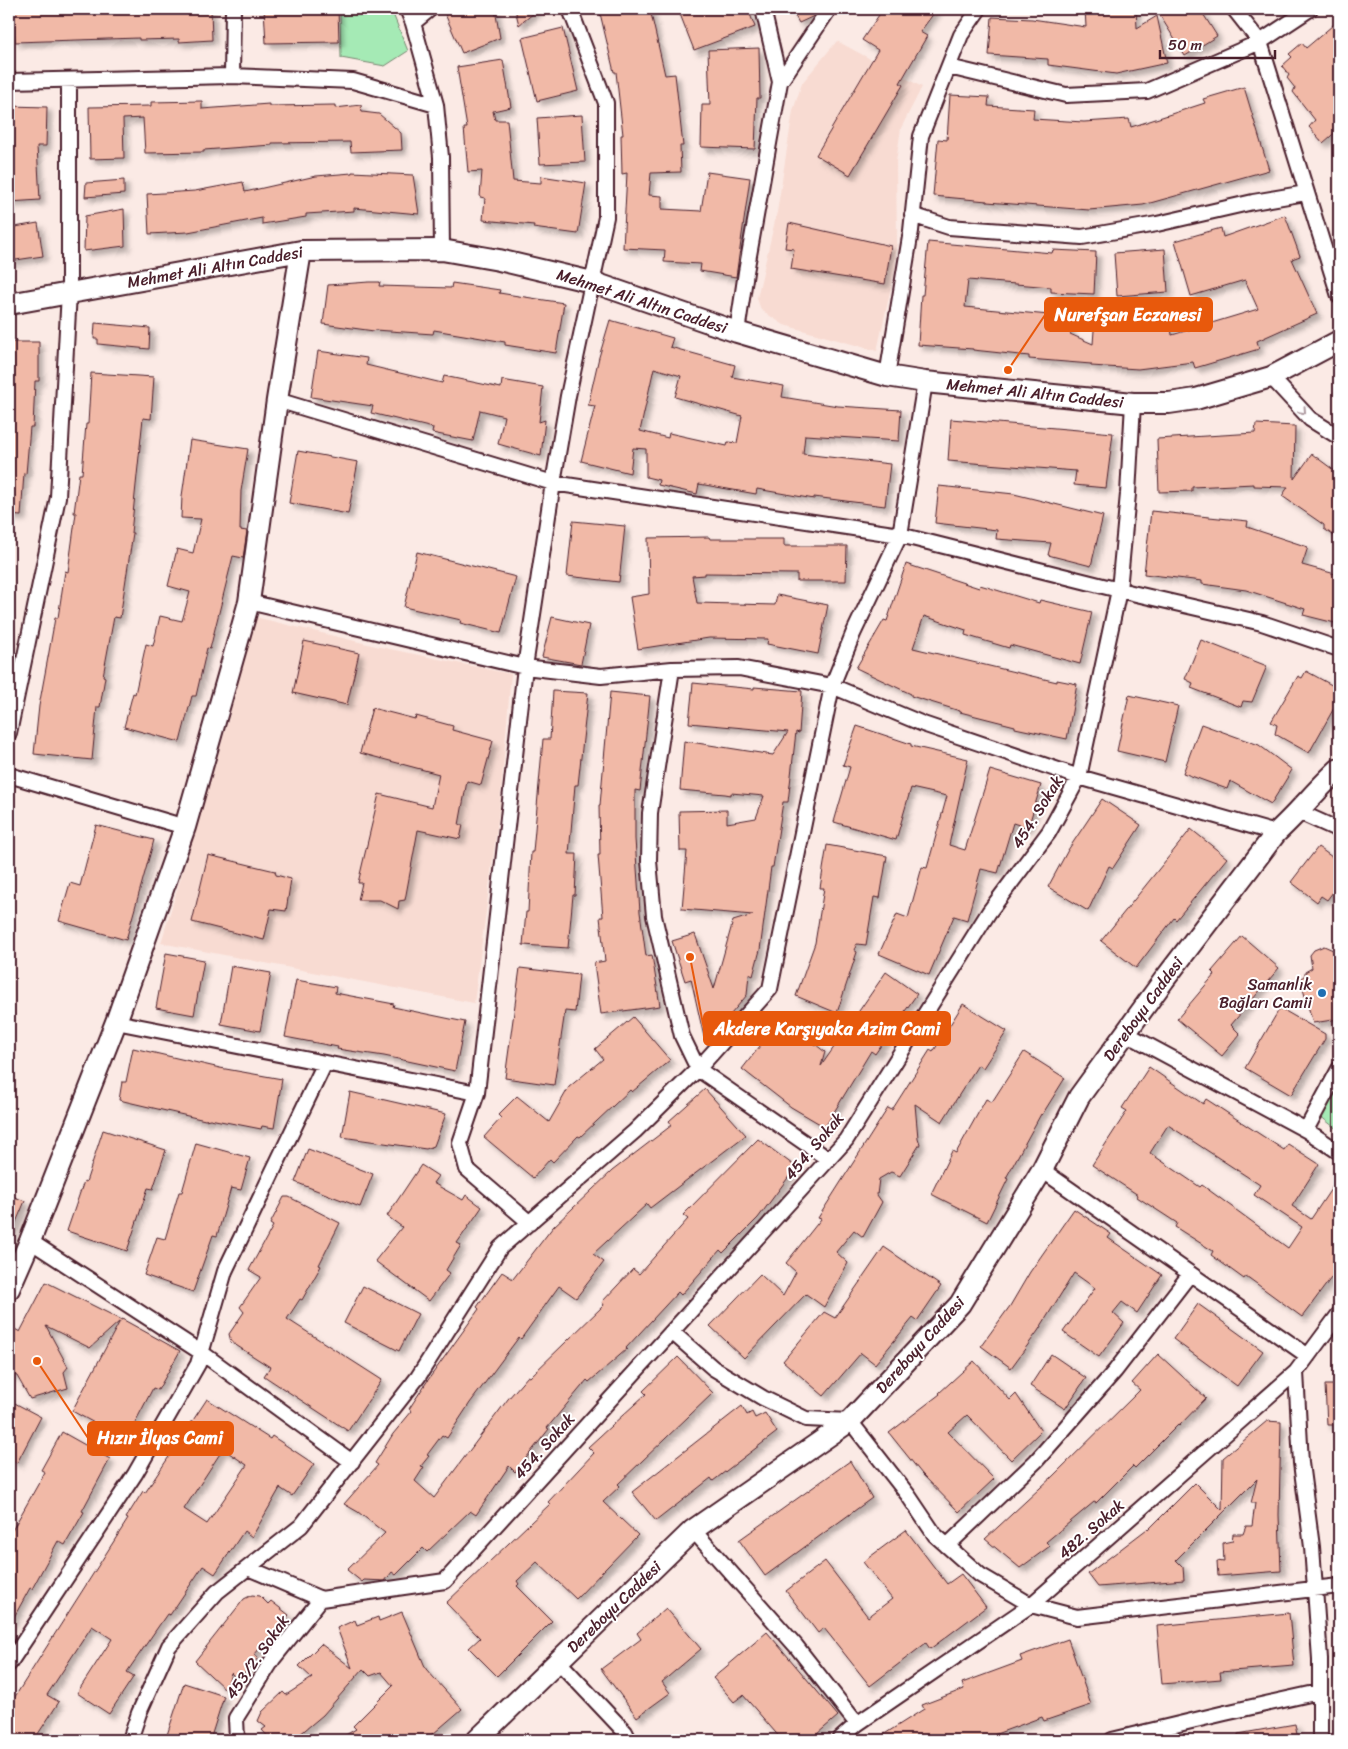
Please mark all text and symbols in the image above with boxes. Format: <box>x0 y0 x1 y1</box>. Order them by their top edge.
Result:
scale bar <box>1160 28 1276 60</box>
text: 50 m <box>1168 32 1203 58</box>
street label: Mehmet Ali Altın Caddesi <box>125 237 306 297</box>
street label: Mehmet Ali Altın Caddesi <box>553 260 732 342</box>
callout: Nurefşan Eczanesi <box>1045 298 1212 331</box>
text: Nurefşan Eczanesi <box>1053 299 1203 331</box>
street label: Mehmet Ali Altın Caddesi <box>945 369 1126 417</box>
one-way arrow <box>1297 405 1306 414</box>
street label: 454. Sokak <box>1003 769 1071 854</box>
street label: Dereboyu Caddesi <box>1095 950 1191 1067</box>
place label: Samanlık Bağları Camii <box>1219 970 1313 1017</box>
marker: Samanlık Bağları Camii <box>1316 987 1328 999</box>
callout: Akdere Karşıyaka Azim Cami <box>704 1012 950 1045</box>
text: Akdere Karşıyaka Azim Cami <box>713 1013 941 1045</box>
street label: 454. Sokak <box>777 1105 852 1187</box>
street label: Dereboyu Caddesi <box>868 1289 972 1401</box>
street label: 454. Sokak <box>506 1405 583 1486</box>
callout: Hızır İlyas Cami <box>88 1422 233 1455</box>
text: Hızır İlyas Cami <box>96 1422 224 1454</box>
street label: 482. Sokak <box>1051 1491 1131 1567</box>
street label: Dereboyu Caddesi <box>559 1553 669 1660</box>
street label: 453/2. Sokak <box>217 1608 297 1705</box>

